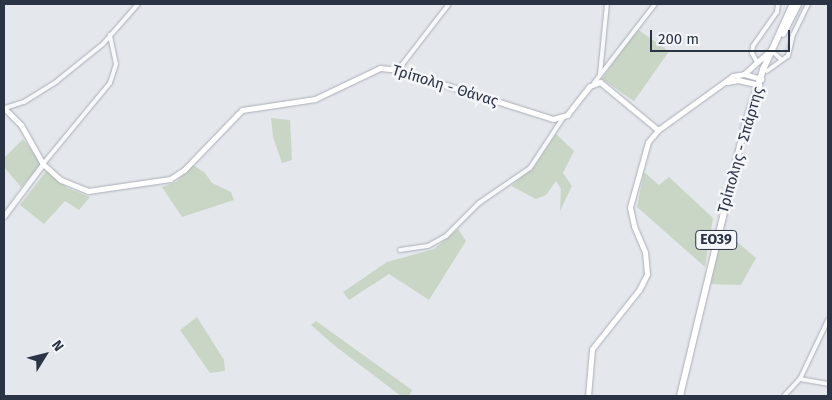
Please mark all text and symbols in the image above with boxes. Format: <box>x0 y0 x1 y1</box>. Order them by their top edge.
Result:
scale bar <box>652 20 792 52</box>
text: 200 m <box>658 30 699 48</box>
street label: Τρίπολη - Θάνας <box>390 61 500 111</box>
street label: Τρίπολης - Σπάρτης <box>714 85 768 215</box>
road number: ΕΟ39 <box>695 228 737 252</box>
north arrow <box>20 330 70 380</box>
text: N <box>48 337 67 355</box>

